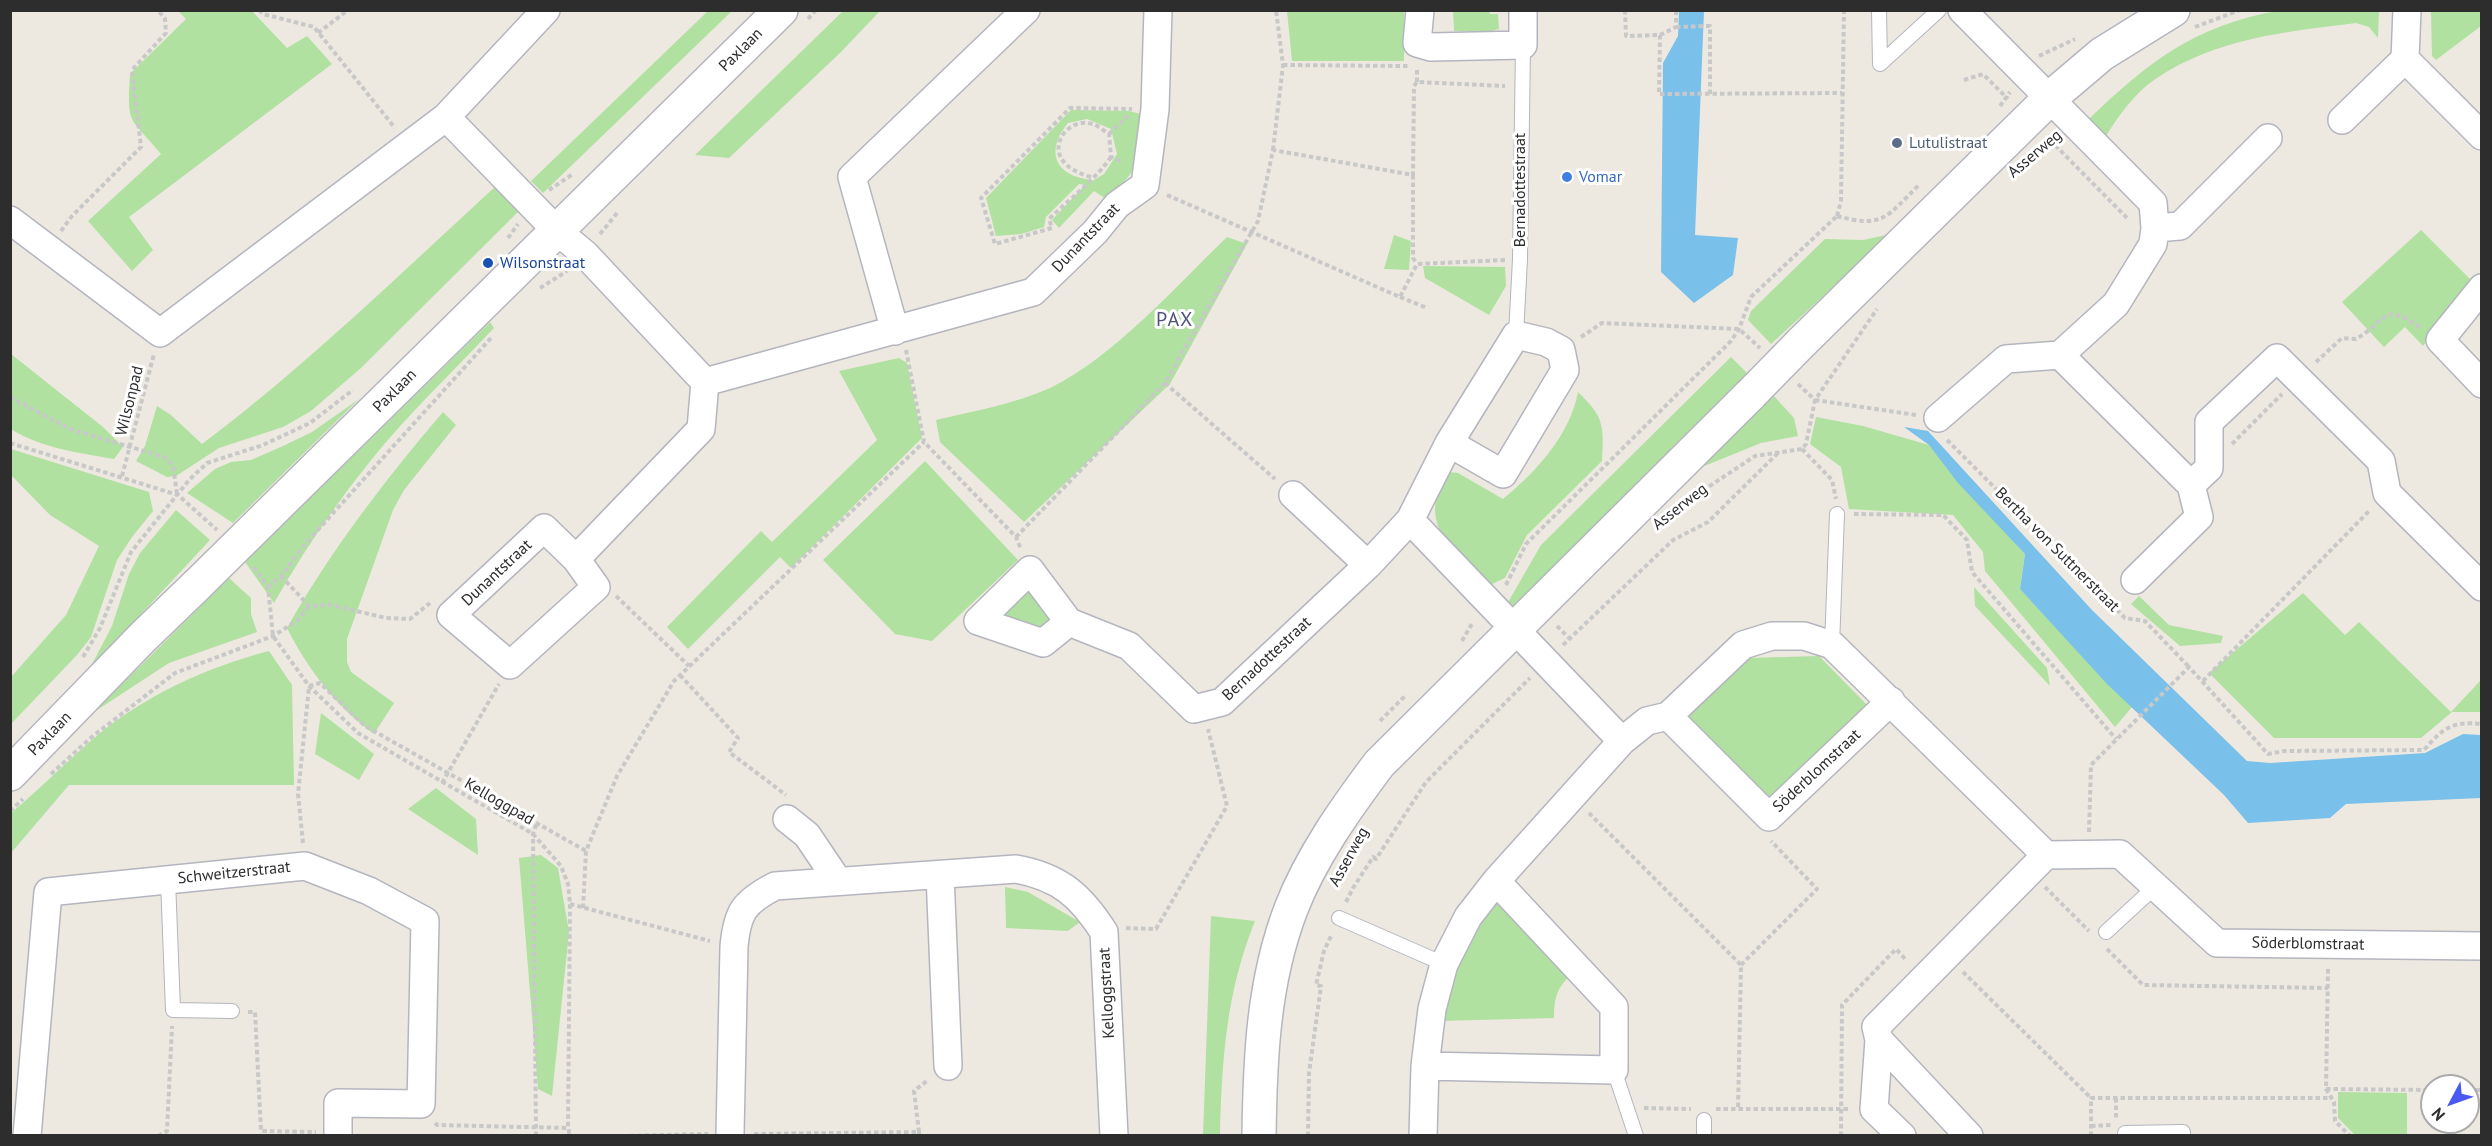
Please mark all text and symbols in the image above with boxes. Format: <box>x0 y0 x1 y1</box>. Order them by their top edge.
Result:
street label: Paxlaan <box>715 24 767 76</box>
street label: Asserweg <box>2004 126 2066 182</box>
street label: Bernadottestraat <box>1510 133 1530 247</box>
place label: Lutulistraat <box>1909 133 1987 153</box>
marker: Lutulistraat <box>1890 136 1904 150</box>
place label: Vomar <box>1579 167 1622 187</box>
marker: Vomar <box>1560 170 1574 184</box>
street label: Dunantstraat <box>1048 199 1124 277</box>
place label: Wilsonstraat <box>500 253 585 273</box>
marker: Wilsonstraat <box>481 256 495 270</box>
district label: PAX <box>1156 308 1194 332</box>
street label: Wilsonpad <box>112 364 148 438</box>
street label: Paxlaan <box>369 365 421 417</box>
street label: Asserweg <box>1649 480 1711 534</box>
street label: Bertha von Suttnerstraat <box>1991 484 2123 616</box>
street label: Dunantstraat <box>458 536 536 610</box>
street label: Bernadottestraat <box>1219 613 1315 705</box>
street label: Paxlaan <box>24 708 76 760</box>
street label: Söderblomstraat <box>1769 725 1865 817</box>
street label: Kelloggpad <box>461 774 537 830</box>
street label: Asserweg <box>1325 824 1373 890</box>
street label: Schweitzerstraat <box>177 858 291 888</box>
street label: Söderblomstraat <box>2251 933 2365 955</box>
street label: Kelloggstraat <box>1095 947 1119 1039</box>
north arrow <box>2420 1074 2480 1134</box>
text: N <box>2427 1104 2449 1125</box>

